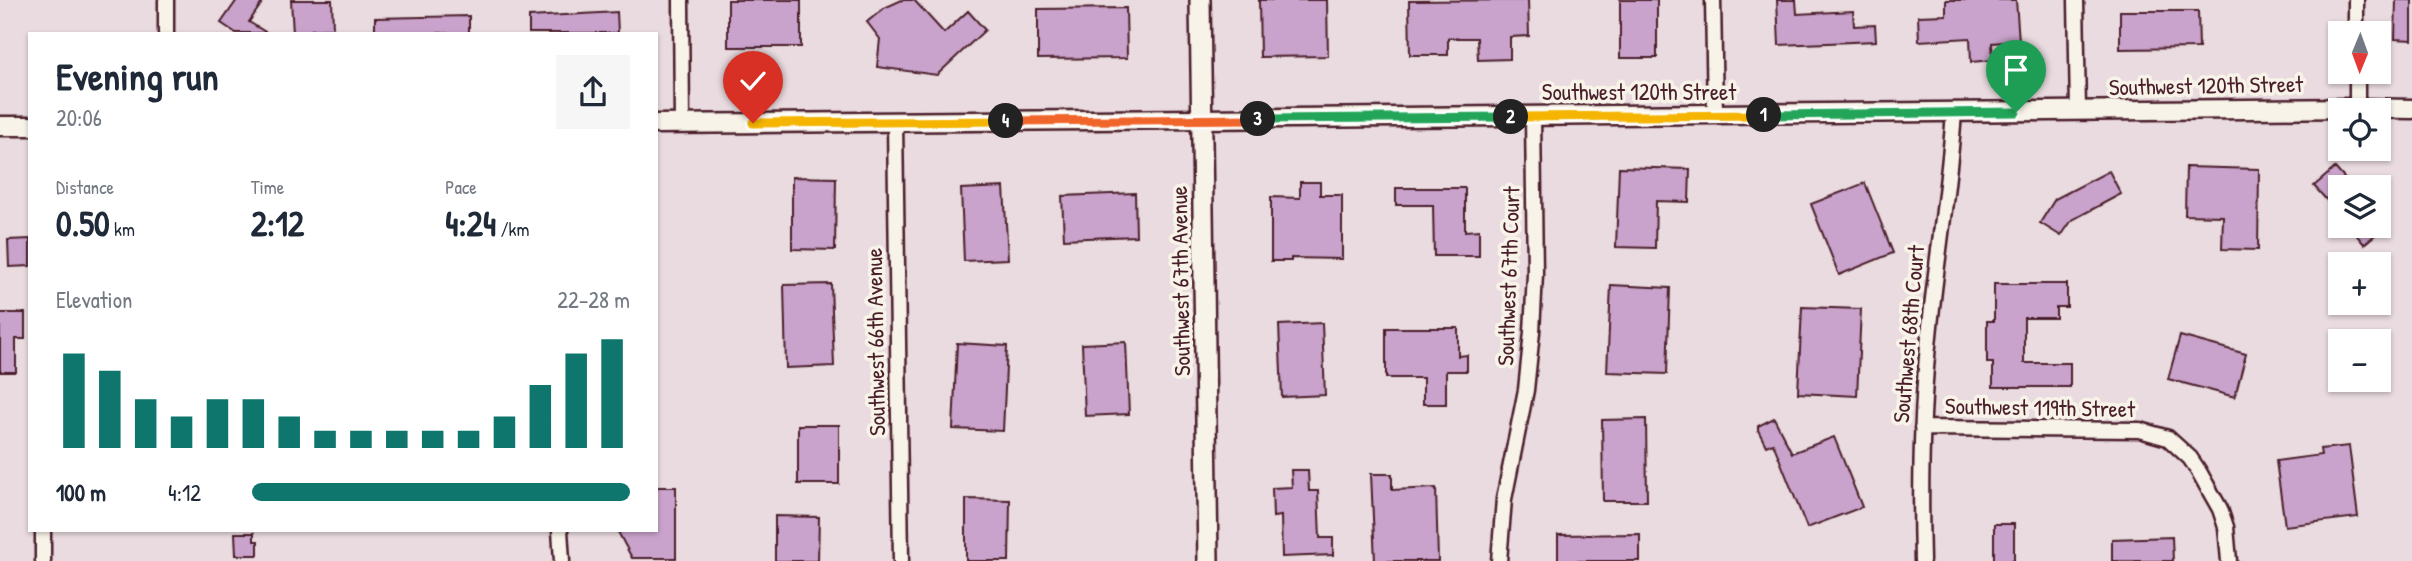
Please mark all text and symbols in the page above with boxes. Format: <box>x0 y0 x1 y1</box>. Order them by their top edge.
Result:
north arrow <box>2328 21 2390 84</box>
map controls <box>2328 21 2391 392</box>
pin <box>1986 40 2046 112</box>
text: Evening run <box>56 50 219 102</box>
pin <box>723 51 783 123</box>
icon: arrive <box>1997 51 2035 89</box>
button: share <box>556 55 630 129</box>
icon: check <box>734 62 772 100</box>
street label: Southwest 120th Street <box>2109 68 2304 102</box>
street label: Southwest 120th Street <box>1542 76 1737 107</box>
pin: 1 <box>1746 97 1782 132</box>
button: locate <box>2328 98 2391 161</box>
pin: 2 <box>1494 100 1528 134</box>
text: 1 <box>1760 101 1767 127</box>
text: 20:06 <box>56 102 102 133</box>
pin: 3 <box>1240 102 1276 136</box>
text: 2 <box>1506 103 1515 129</box>
pin: 4 <box>988 104 1024 138</box>
text: 3 <box>1253 105 1262 131</box>
text: 4 <box>1002 107 1009 133</box>
text: Distance <box>56 174 114 200</box>
text: Time <box>251 174 284 200</box>
text: Pace <box>445 174 477 200</box>
button: layers <box>2328 175 2391 238</box>
street label: Southwest 67th Court <box>1489 185 1527 366</box>
street label: Southwest 67th Avenue <box>1163 186 1197 376</box>
text: 0.50 <box>56 200 110 247</box>
text: 2:12 <box>251 200 304 247</box>
text: 4:24 <box>445 200 496 247</box>
text: km <box>110 216 135 242</box>
text: /km <box>496 216 529 242</box>
street label: Southwest 68th Court <box>1885 243 1931 424</box>
street label: Southwest 66th Avenue <box>858 248 892 436</box>
button: + <box>2328 252 2391 315</box>
text: Elevation <box>56 284 132 315</box>
text: 22–28 m <box>557 284 630 315</box>
button: − <box>2328 329 2391 392</box>
street label: Southwest 119th Street <box>1945 390 2136 424</box>
text: 100 m <box>56 477 106 508</box>
text: 4:12 <box>168 477 201 508</box>

